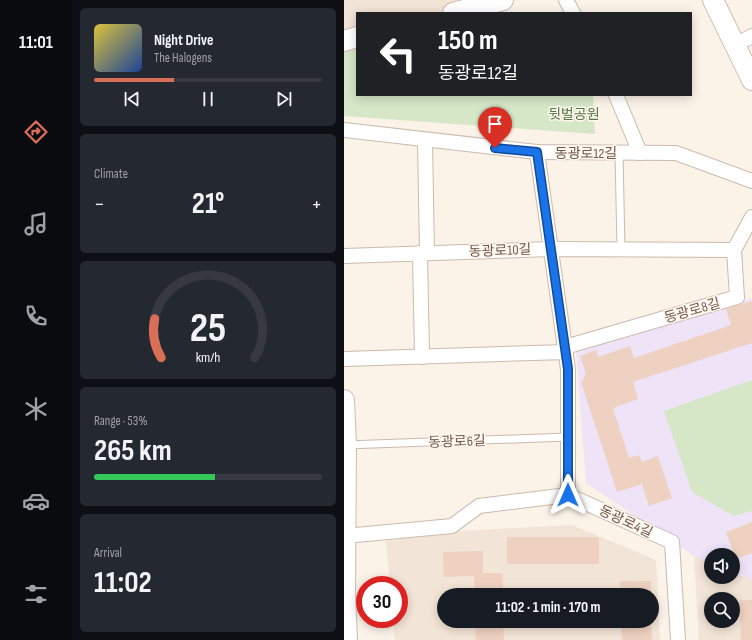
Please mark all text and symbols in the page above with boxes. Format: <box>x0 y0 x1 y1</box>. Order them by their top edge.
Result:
text: 150 m <box>438 24 498 57</box>
icon: left <box>372 28 424 80</box>
text: Night Drive <box>154 31 213 50</box>
text: 11:01 <box>19 32 53 53</box>
text: The Halogens <box>154 50 212 66</box>
text: 동광로12길 <box>438 63 518 84</box>
icon: previous <box>121 88 143 110</box>
icon: pause <box>197 88 219 110</box>
icon: next <box>273 88 295 110</box>
park label: 뒷벌공원 <box>548 106 600 123</box>
pin <box>478 107 512 148</box>
icon: arrive <box>484 113 506 135</box>
icon: directions <box>22 118 50 146</box>
street label: 동광로12길 <box>555 145 617 162</box>
text: Climate <box>94 166 128 182</box>
text: 21° <box>192 186 224 222</box>
text: − <box>94 191 105 218</box>
text: + <box>311 191 322 218</box>
icon: music <box>22 210 50 238</box>
street label: 동광로10길 <box>468 241 532 260</box>
street label: 동광로8길 <box>662 294 722 327</box>
icon: phone <box>22 302 50 330</box>
text: 25 <box>190 304 226 353</box>
text: km/h <box>196 349 220 366</box>
icon: climate <box>22 395 50 423</box>
text: Range · 53% <box>94 413 148 429</box>
street label: 동광로6길 <box>428 432 486 451</box>
text: 265 km <box>94 433 172 469</box>
position arrow <box>547 474 589 516</box>
icon: car <box>22 487 50 515</box>
street label: 동광로4길 <box>596 502 655 541</box>
text: Arrival <box>94 545 122 561</box>
map controls <box>704 548 740 628</box>
button: sound <box>704 548 740 584</box>
text: 11:02 <box>94 565 152 601</box>
speed limit sign: 30 <box>356 576 408 628</box>
icon: filters <box>22 580 50 608</box>
button: search <box>704 592 740 628</box>
text: 11:02 · 1 min · 170 m <box>496 598 600 617</box>

